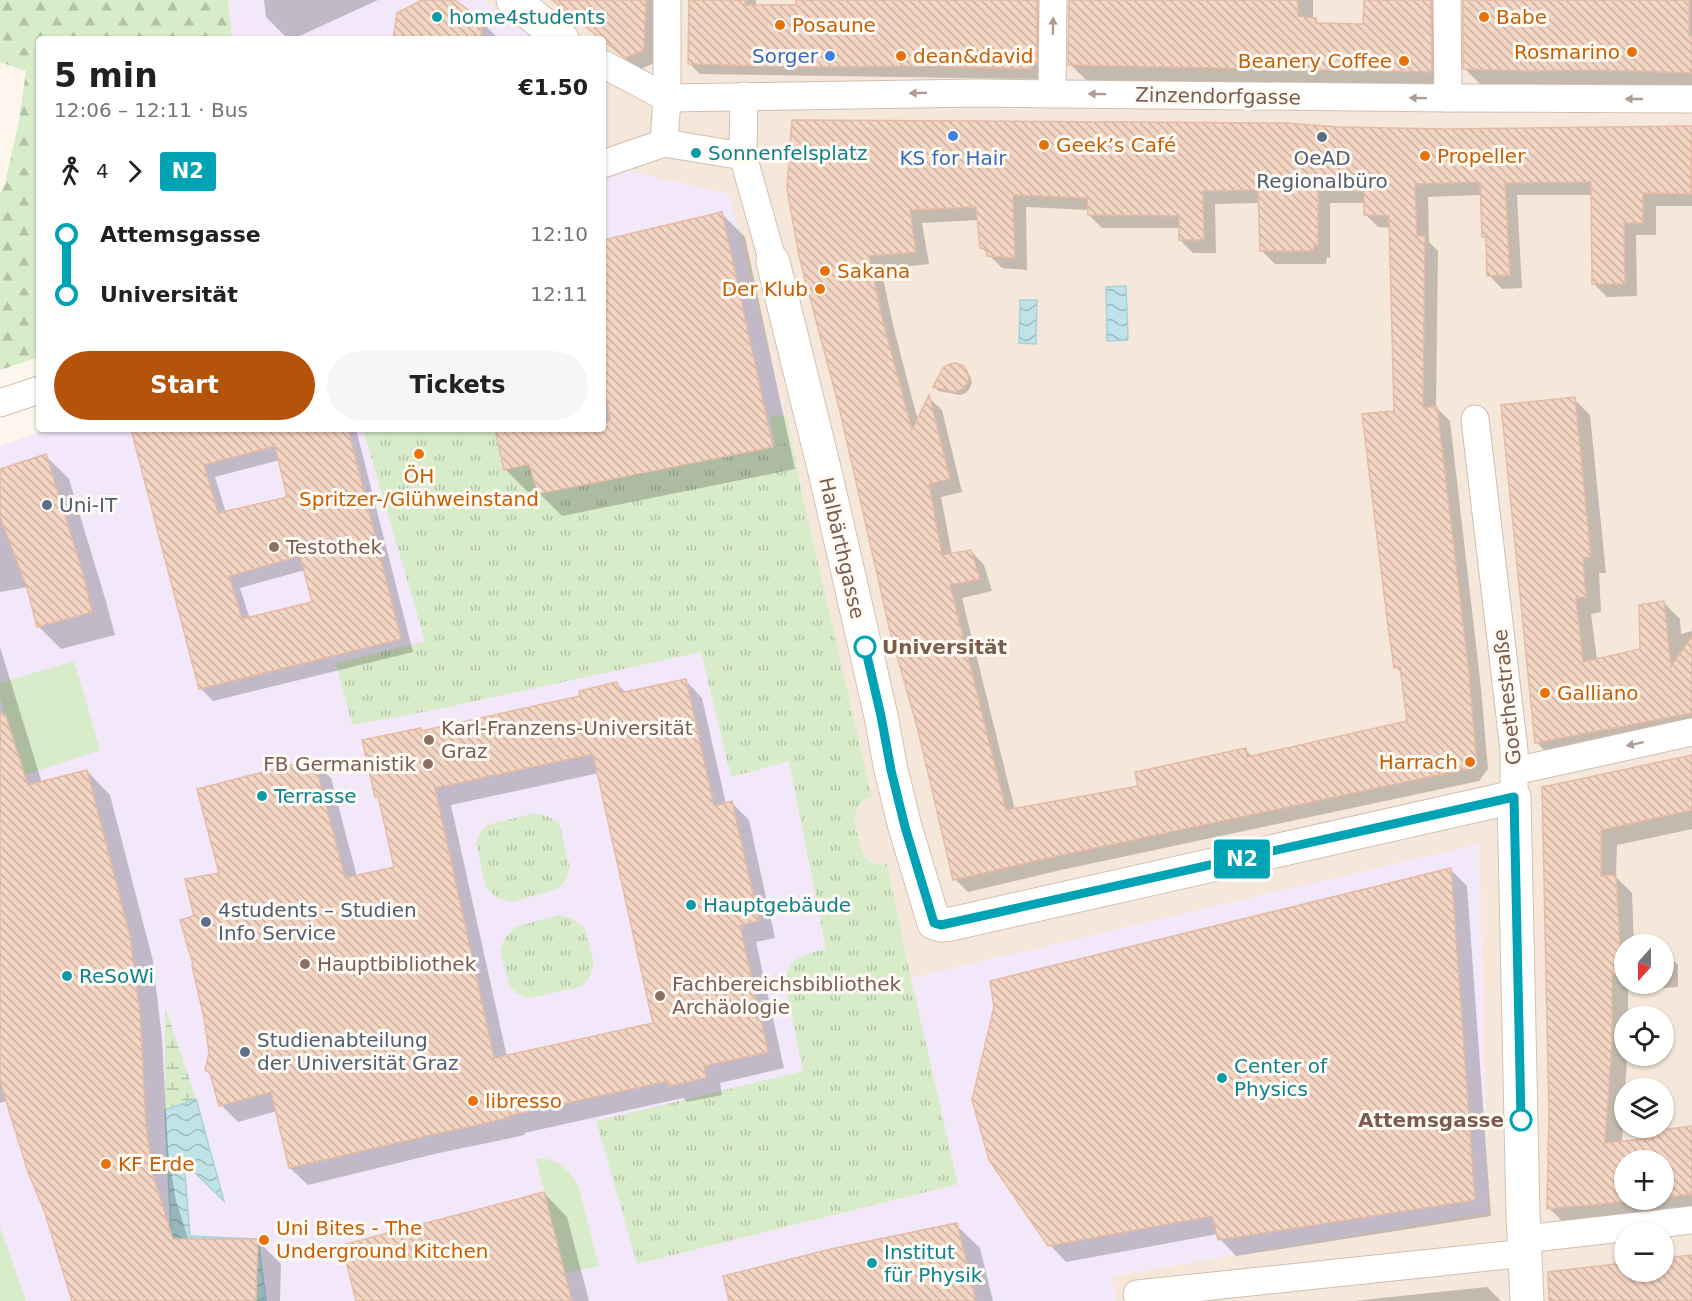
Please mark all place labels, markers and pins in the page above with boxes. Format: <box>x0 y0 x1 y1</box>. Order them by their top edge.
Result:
place label: home4students <box>449 5 605 29</box>
place label: Babe <box>1496 5 1547 29</box>
marker: home4students <box>430 10 444 24</box>
marker: Babe <box>1477 10 1491 24</box>
place label: Posaune <box>792 13 876 37</box>
marker: Posaune <box>773 18 787 32</box>
place label: Rosmarino <box>1514 40 1620 64</box>
place label: Sorger <box>752 44 819 68</box>
place label: dean&david <box>913 44 1034 68</box>
marker: Rosmarino <box>1625 45 1639 59</box>
marker: Sorger <box>823 49 837 63</box>
marker: dean&david <box>894 49 908 63</box>
place label: Beanery Coffee <box>1238 49 1392 73</box>
marker: Beanery Coffee <box>1397 54 1411 68</box>
marker: KS for Hair <box>946 129 960 143</box>
marker: OeAD Regionalbüro <box>1315 130 1329 144</box>
place label: Geek’s Café <box>1056 133 1176 157</box>
marker: Geek’s Café <box>1037 138 1051 152</box>
place label: Sonnenfelsplatz <box>708 141 867 165</box>
place label: Propeller <box>1437 144 1526 168</box>
marker: Sonnenfelsplatz <box>689 146 703 160</box>
place label: KS for Hair <box>899 146 1007 170</box>
place label: OeAD Regionalbüro <box>1256 146 1388 193</box>
marker: Propeller <box>1418 149 1432 163</box>
place label: Sakana <box>837 259 910 283</box>
marker: Sakana <box>818 264 832 278</box>
place label: Der Klub <box>722 277 808 301</box>
marker: Der Klub <box>813 282 827 296</box>
marker: ÖH Spritzer-/Glühweinstand <box>412 447 426 461</box>
place label: ÖH Spritzer-/Glühweinstand <box>299 464 539 511</box>
place label: Uni-IT <box>59 493 118 517</box>
marker: Uni-IT <box>40 498 54 512</box>
place label: Testothek <box>285 535 382 559</box>
marker: Testothek <box>267 540 281 554</box>
place label: Universität <box>882 635 1008 659</box>
marker: Universität <box>854 636 876 658</box>
place label: Galliano <box>1557 681 1639 705</box>
marker: Galliano <box>1538 686 1552 700</box>
place label: Karl-Franzens-Universität Graz <box>441 716 693 763</box>
marker: Karl-Franzens-Universität Graz <box>422 733 436 747</box>
place label: Harrach <box>1379 750 1458 774</box>
place label: FB Germanistik <box>263 752 416 776</box>
marker: Harrach <box>1463 755 1477 769</box>
marker: FB Germanistik <box>421 757 435 771</box>
place label: Terrasse <box>273 784 357 808</box>
marker: Terrasse <box>255 789 269 803</box>
place label: Hauptgebäude <box>703 893 851 917</box>
place label: 4students – Studien Info Service <box>218 898 417 945</box>
marker: Hauptgebäude <box>684 898 698 912</box>
marker: 4students – Studien Info Service <box>199 915 213 929</box>
place label: Hauptbibliothek <box>317 952 477 976</box>
marker: Hauptbibliothek <box>298 957 312 971</box>
place label: ReSoWi <box>79 964 154 988</box>
marker: ReSoWi <box>60 969 74 983</box>
place label: Fachbereichsbibliothek Archäologie <box>672 972 901 1019</box>
marker: Fachbereichsbibliothek Archäologie <box>653 989 667 1003</box>
place label: Studienabteilung der Universität Graz <box>257 1028 459 1075</box>
marker: Studienabteilung der Universität Graz <box>238 1045 252 1059</box>
place label: Center of Physics <box>1234 1054 1328 1101</box>
marker: Center of Physics <box>1215 1071 1229 1085</box>
place label: libresso <box>485 1089 562 1113</box>
marker: libresso <box>466 1094 480 1108</box>
place label: Attemsgasse <box>1358 1108 1504 1132</box>
marker: Attemsgasse <box>1510 1109 1532 1131</box>
place label: KF Erde <box>118 1152 194 1176</box>
marker: KF Erde <box>99 1157 113 1171</box>
place label: Uni Bites - The Underground Kitchen <box>276 1216 488 1263</box>
marker: Uni Bites - The Underground Kitchen <box>257 1233 271 1247</box>
place label: Institut für Physik <box>884 1240 983 1287</box>
marker: Institut für Physik <box>865 1256 879 1270</box>

